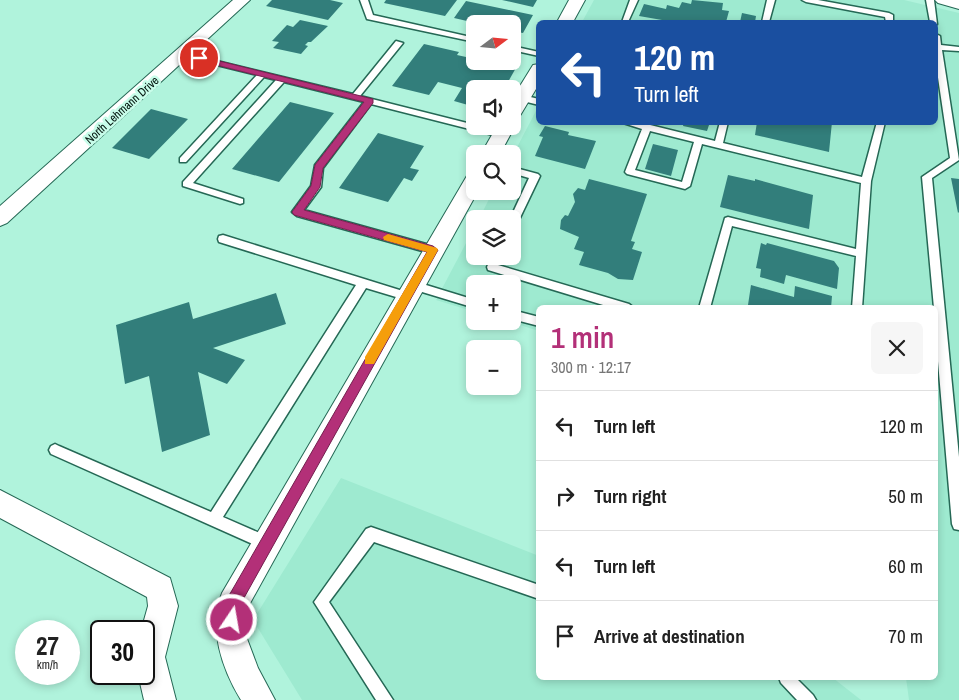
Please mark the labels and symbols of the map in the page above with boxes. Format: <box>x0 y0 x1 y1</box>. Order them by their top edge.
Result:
north arrow <box>466 15 521 70</box>
pin <box>178 37 220 79</box>
street label: North Lehmann Drive <box>82 73 162 147</box>
position arrow <box>205 593 257 645</box>
speed limit sign: 30 <box>90 620 155 685</box>

